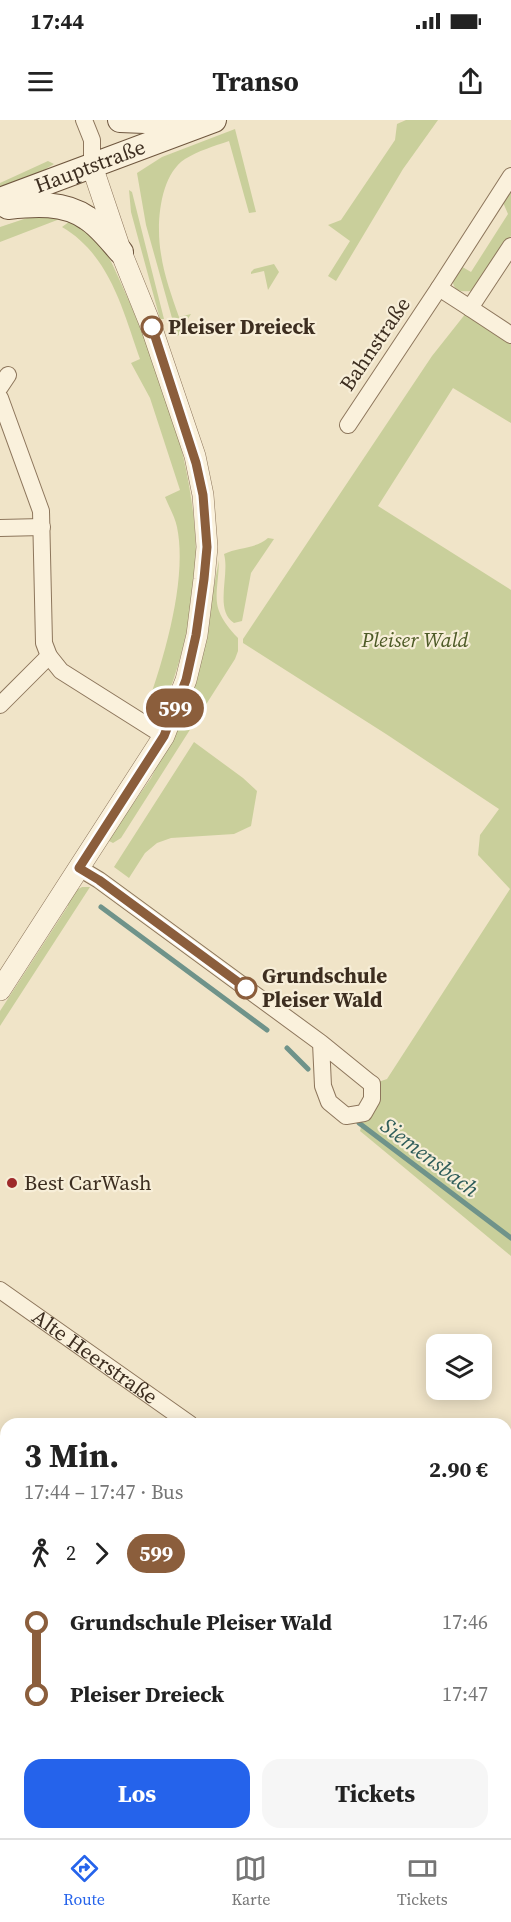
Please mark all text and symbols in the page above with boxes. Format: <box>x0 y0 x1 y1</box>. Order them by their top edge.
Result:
text: 17:44 <box>30 6 84 36</box>
text: Transo <box>212 63 299 100</box>
icon: menu <box>24 65 57 98</box>
icon: share <box>454 65 487 98</box>
street label: Hauptstraße <box>30 132 149 200</box>
street label: Bahnstraße <box>332 291 417 396</box>
place label: Pleiser Dreieck <box>168 312 316 341</box>
marker: Pleiser Dreieck <box>141 316 163 338</box>
park label: Pleiser Wald <box>360 625 469 654</box>
line badge: 599 <box>140 688 210 728</box>
text: 599 <box>158 694 192 723</box>
place label: Grundschule Pleiser Wald <box>262 961 387 1014</box>
marker: Grundschule Pleiser Wald <box>235 977 257 999</box>
water label: Siemensbach <box>375 1110 485 1204</box>
place label: Best CarWash <box>24 1168 152 1197</box>
marker: Best CarWash <box>5 1176 19 1190</box>
street label: Alte Heerstraße <box>26 1302 164 1411</box>
map controls <box>426 1334 492 1400</box>
button: layers <box>426 1334 492 1400</box>
text: 3 Min. <box>24 1433 119 1478</box>
text: 2.90 € <box>429 1454 488 1484</box>
text: 17:44 – 17:47 · Bus <box>24 1478 183 1506</box>
icon: walk <box>24 1537 57 1570</box>
icon: forward <box>85 1537 118 1570</box>
text: 2 <box>66 1539 76 1567</box>
text: 599 <box>139 1539 173 1568</box>
text: Grundschule Pleiser Wald <box>70 1607 332 1637</box>
text: 17:46 <box>442 1608 488 1636</box>
text: Pleiser Dreieck <box>70 1679 224 1709</box>
text: 17:47 <box>442 1680 488 1708</box>
button: Los <box>24 1759 250 1828</box>
button: Tickets <box>262 1759 488 1828</box>
tab: Route <box>63 1852 105 1910</box>
tab: Karte <box>231 1852 270 1910</box>
tab: Tickets <box>397 1852 448 1910</box>

